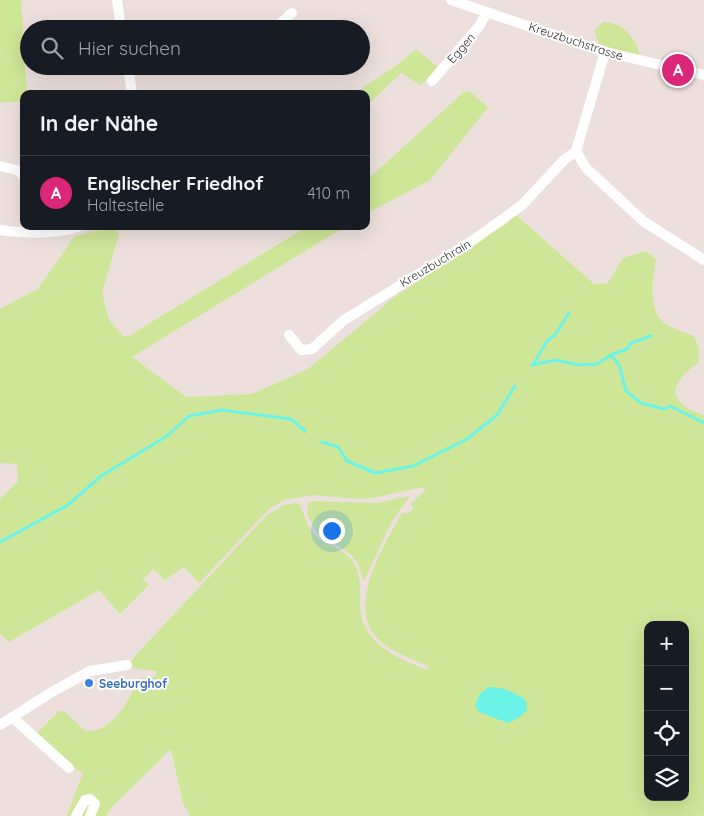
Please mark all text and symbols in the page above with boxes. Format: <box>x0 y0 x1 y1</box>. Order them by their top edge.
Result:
street label: Kreuzbuchstrasse <box>527 19 625 63</box>
search box <box>20 20 370 75</box>
street label: Eggen <box>444 30 478 66</box>
icon: search <box>38 34 66 62</box>
text: Hier suchen <box>78 36 181 60</box>
pin: A <box>662 51 694 89</box>
text: In der Nähe <box>40 110 158 136</box>
text: Englischer Friedhof <box>87 171 264 195</box>
text: A <box>51 183 61 203</box>
text: 410 m <box>307 183 350 203</box>
text: Haltestelle <box>87 195 164 215</box>
street label: Kreuzbuchrain <box>397 236 473 290</box>
your location <box>319 518 345 544</box>
map controls <box>644 621 689 801</box>
button: + <box>644 621 689 666</box>
button: − <box>644 666 689 711</box>
place label: Seeburghof <box>99 676 168 691</box>
marker: Seeburghof <box>83 677 95 689</box>
button: locate <box>644 711 689 756</box>
button: layers <box>644 756 689 801</box>

